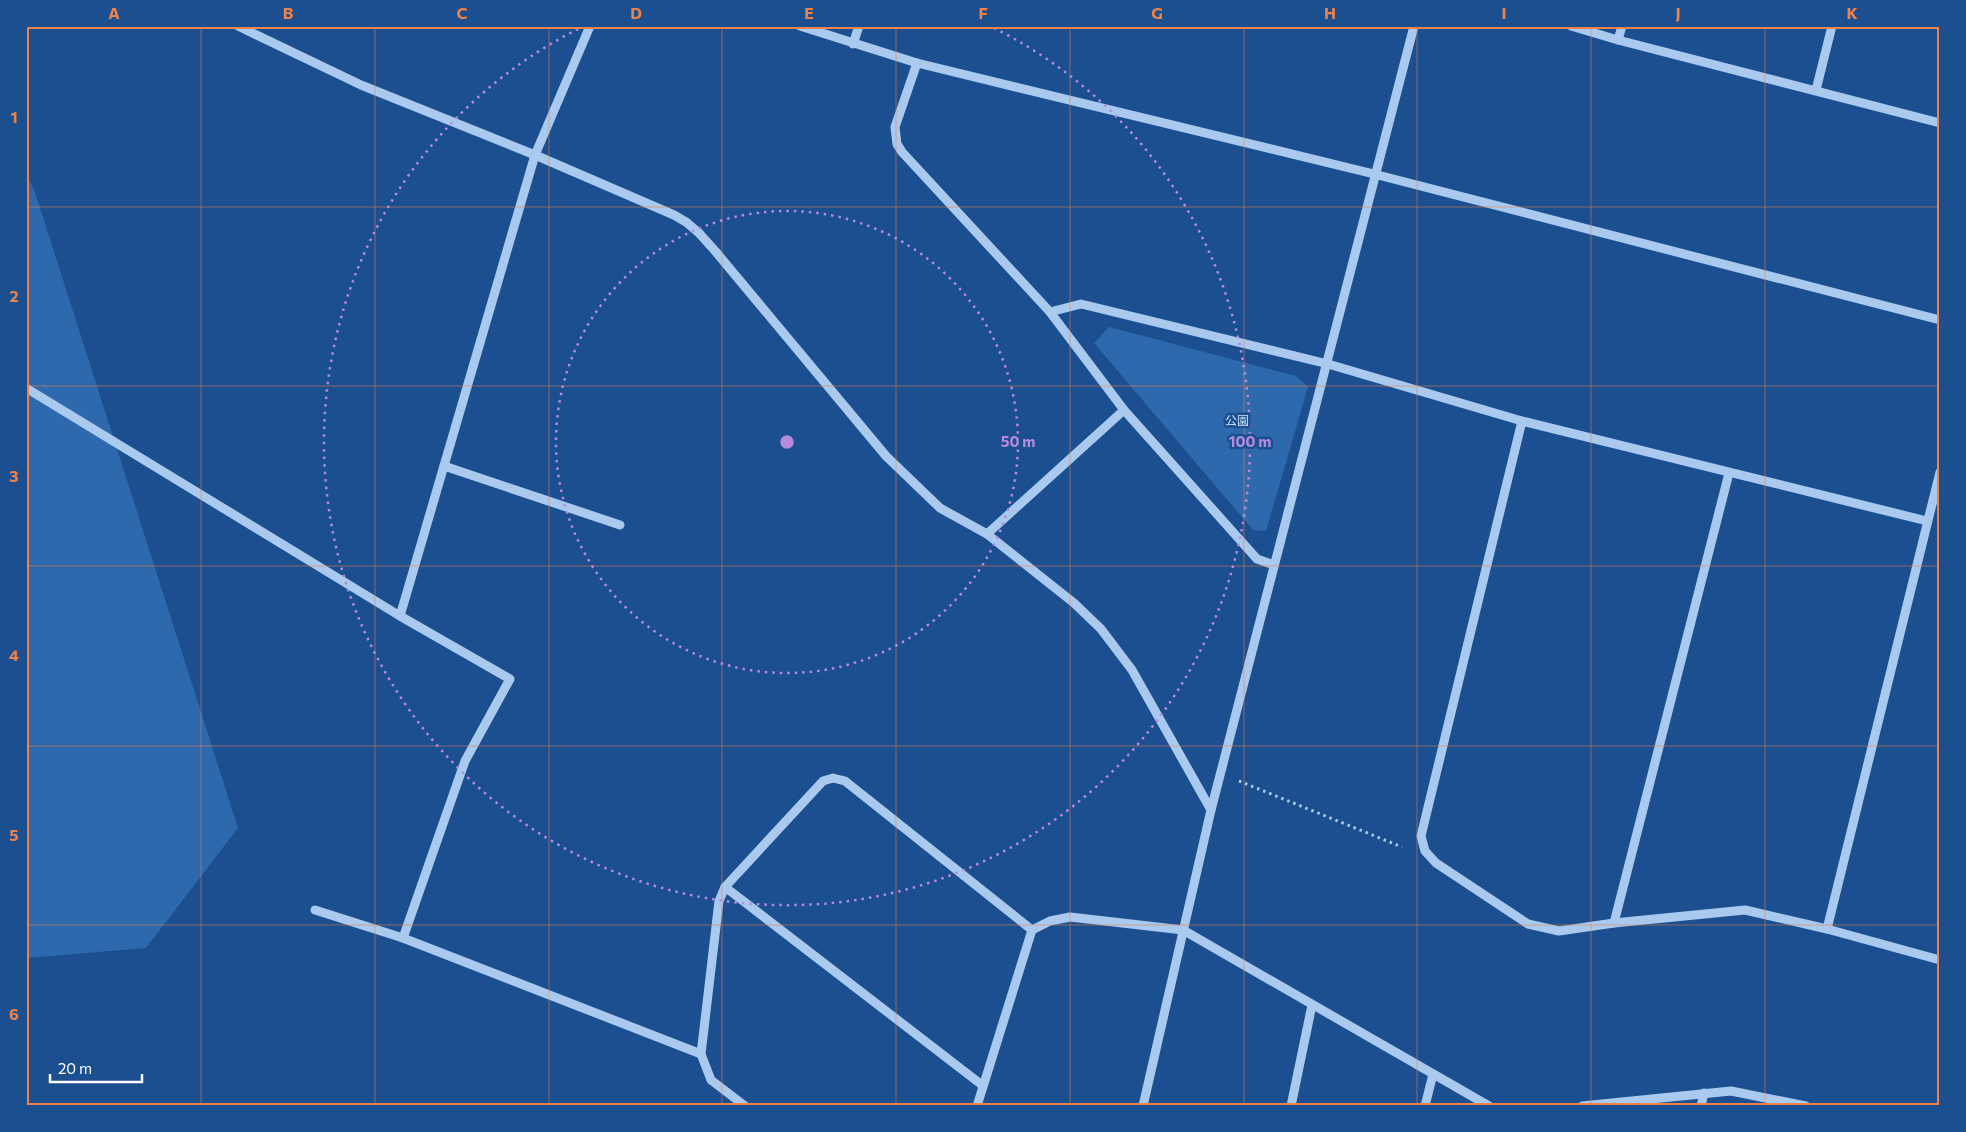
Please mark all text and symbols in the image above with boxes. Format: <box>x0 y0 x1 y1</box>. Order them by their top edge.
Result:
text: A <box>108 3 120 22</box>
text: B <box>283 3 294 22</box>
text: C <box>457 3 468 22</box>
text: D <box>630 3 642 22</box>
text: E <box>804 3 814 22</box>
text: F <box>978 3 988 22</box>
text: G <box>1151 3 1163 22</box>
text: H <box>1324 3 1336 22</box>
text: I <box>1501 3 1507 22</box>
text: J <box>1675 3 1681 22</box>
text: K <box>1846 3 1858 22</box>
text: 1 <box>10 107 18 126</box>
text: 2 <box>9 286 19 305</box>
park label: 公園 <box>1225 413 1249 427</box>
text: 50 m <box>1001 432 1035 450</box>
text: 100 m <box>1229 432 1271 450</box>
centre of rings <box>778 433 796 451</box>
text: 3 <box>9 466 19 485</box>
text: 4 <box>9 645 19 664</box>
text: 5 <box>9 825 19 844</box>
text: 6 <box>9 1004 19 1023</box>
scale bar <box>50 1052 142 1084</box>
text: 20 m <box>58 1059 92 1077</box>

